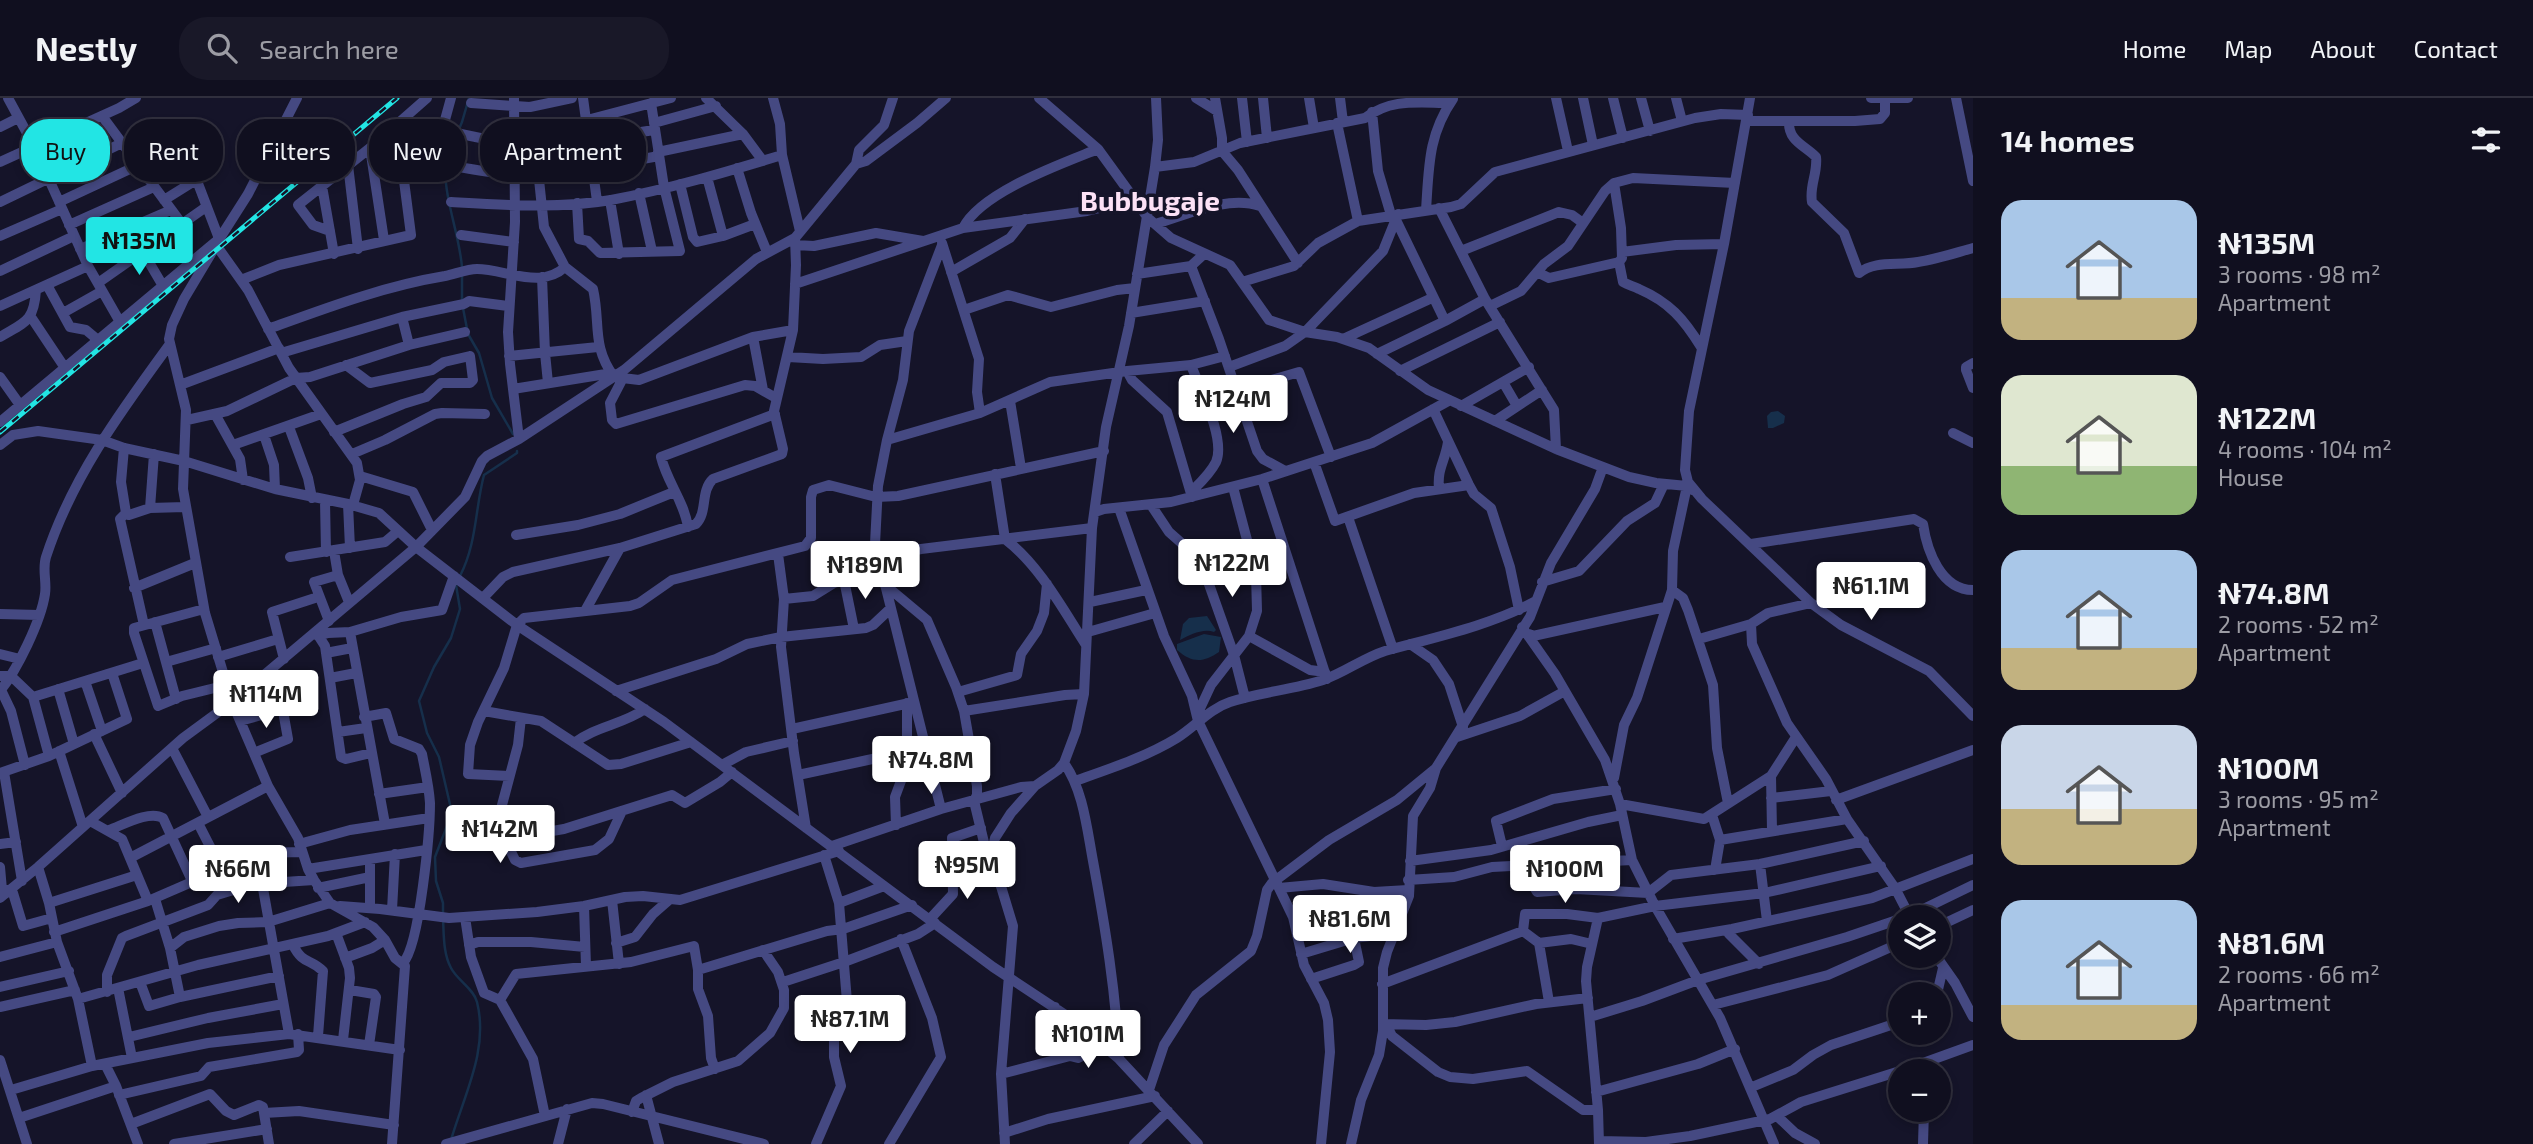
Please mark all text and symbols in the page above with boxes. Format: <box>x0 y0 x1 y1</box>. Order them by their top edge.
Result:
search box <box>179 17 669 80</box>
text: Nestly <box>35 28 137 68</box>
icon: search <box>203 29 241 67</box>
text: Search here <box>259 33 399 64</box>
text: Home <box>2123 34 2186 63</box>
text: Map <box>2224 34 2272 63</box>
text: About <box>2310 34 2376 63</box>
text: Contact <box>2414 34 2498 63</box>
chip: Buy <box>21 119 110 182</box>
chip: Rent <box>124 119 223 182</box>
chip: Filters <box>237 119 355 182</box>
chip: New <box>369 119 466 182</box>
chip: Apartment <box>480 119 646 182</box>
icon: filters <box>2467 121 2505 159</box>
text: 14 homes <box>2001 122 2135 158</box>
district label: Bubbugaje <box>1080 183 1220 217</box>
pin: ₦135M <box>90 218 188 277</box>
text: ₦135M <box>2218 224 2315 260</box>
text: ₦135M <box>102 226 176 254</box>
icon: home <box>2057 228 2141 312</box>
text: 3 rooms · 98 m² <box>2218 260 2380 288</box>
text: Apartment <box>2218 288 2331 316</box>
pin: ₦124M <box>1184 376 1282 435</box>
text: ₦124M <box>1195 384 1271 412</box>
text: ₦122M <box>2218 399 2316 435</box>
icon: home <box>2057 403 2141 487</box>
text: 4 rooms · 104 m² <box>2218 435 2392 463</box>
text: House <box>2218 463 2284 491</box>
pin: ₦122M <box>1183 540 1281 599</box>
pin: ₦189M <box>816 542 914 601</box>
text: ₦122M <box>1194 548 1270 576</box>
text: ₦189M <box>827 550 903 578</box>
pin: ₦61.1M <box>1814 562 1928 622</box>
text: ₦61.1M <box>1833 571 1909 599</box>
text: ₦74.8M <box>2218 574 2330 610</box>
icon: home <box>2057 578 2141 662</box>
text: 2 rooms · 52 m² <box>2218 610 2379 638</box>
text: Apartment <box>2218 638 2331 666</box>
pin: ₦114M <box>217 670 315 730</box>
text: ₦114M <box>229 679 303 707</box>
pin: ₦74.8M <box>874 736 988 796</box>
text: ₦74.8M <box>888 745 974 773</box>
text: ₦100M <box>2218 749 2319 785</box>
icon: home <box>2057 753 2141 837</box>
text: 3 rooms · 95 m² <box>2218 785 2379 813</box>
pin: ₦142M <box>451 806 549 865</box>
text: Apartment <box>2218 813 2331 841</box>
text: ₦142M <box>462 814 538 842</box>
pin: ₦95M <box>926 842 1008 901</box>
pin: ₦66M <box>197 846 279 905</box>
pin: ₦100M <box>1516 846 1614 905</box>
text: ₦95M <box>934 850 1000 878</box>
text: ₦66M <box>205 854 271 882</box>
text: ₦100M <box>1526 854 1604 882</box>
pin: ₦81.6M <box>1293 896 1407 955</box>
text: ₦81.6M <box>1309 904 1391 932</box>
map controls <box>1888 905 1951 1122</box>
button: layers <box>1888 905 1951 968</box>
text: ₦81.6M <box>2218 924 2325 960</box>
icon: home <box>2057 928 2141 1012</box>
text: 2 rooms · 66 m² <box>2218 960 2380 988</box>
button: + <box>1888 982 1951 1045</box>
text: Apartment <box>2218 988 2331 1016</box>
pin: ₦87.1M <box>793 996 907 1055</box>
text: ₦87.1M <box>811 1004 889 1032</box>
pin: ₦101M <box>1039 1010 1137 1070</box>
text: ₦101M <box>1051 1019 1125 1047</box>
button: − <box>1888 1059 1951 1122</box>

